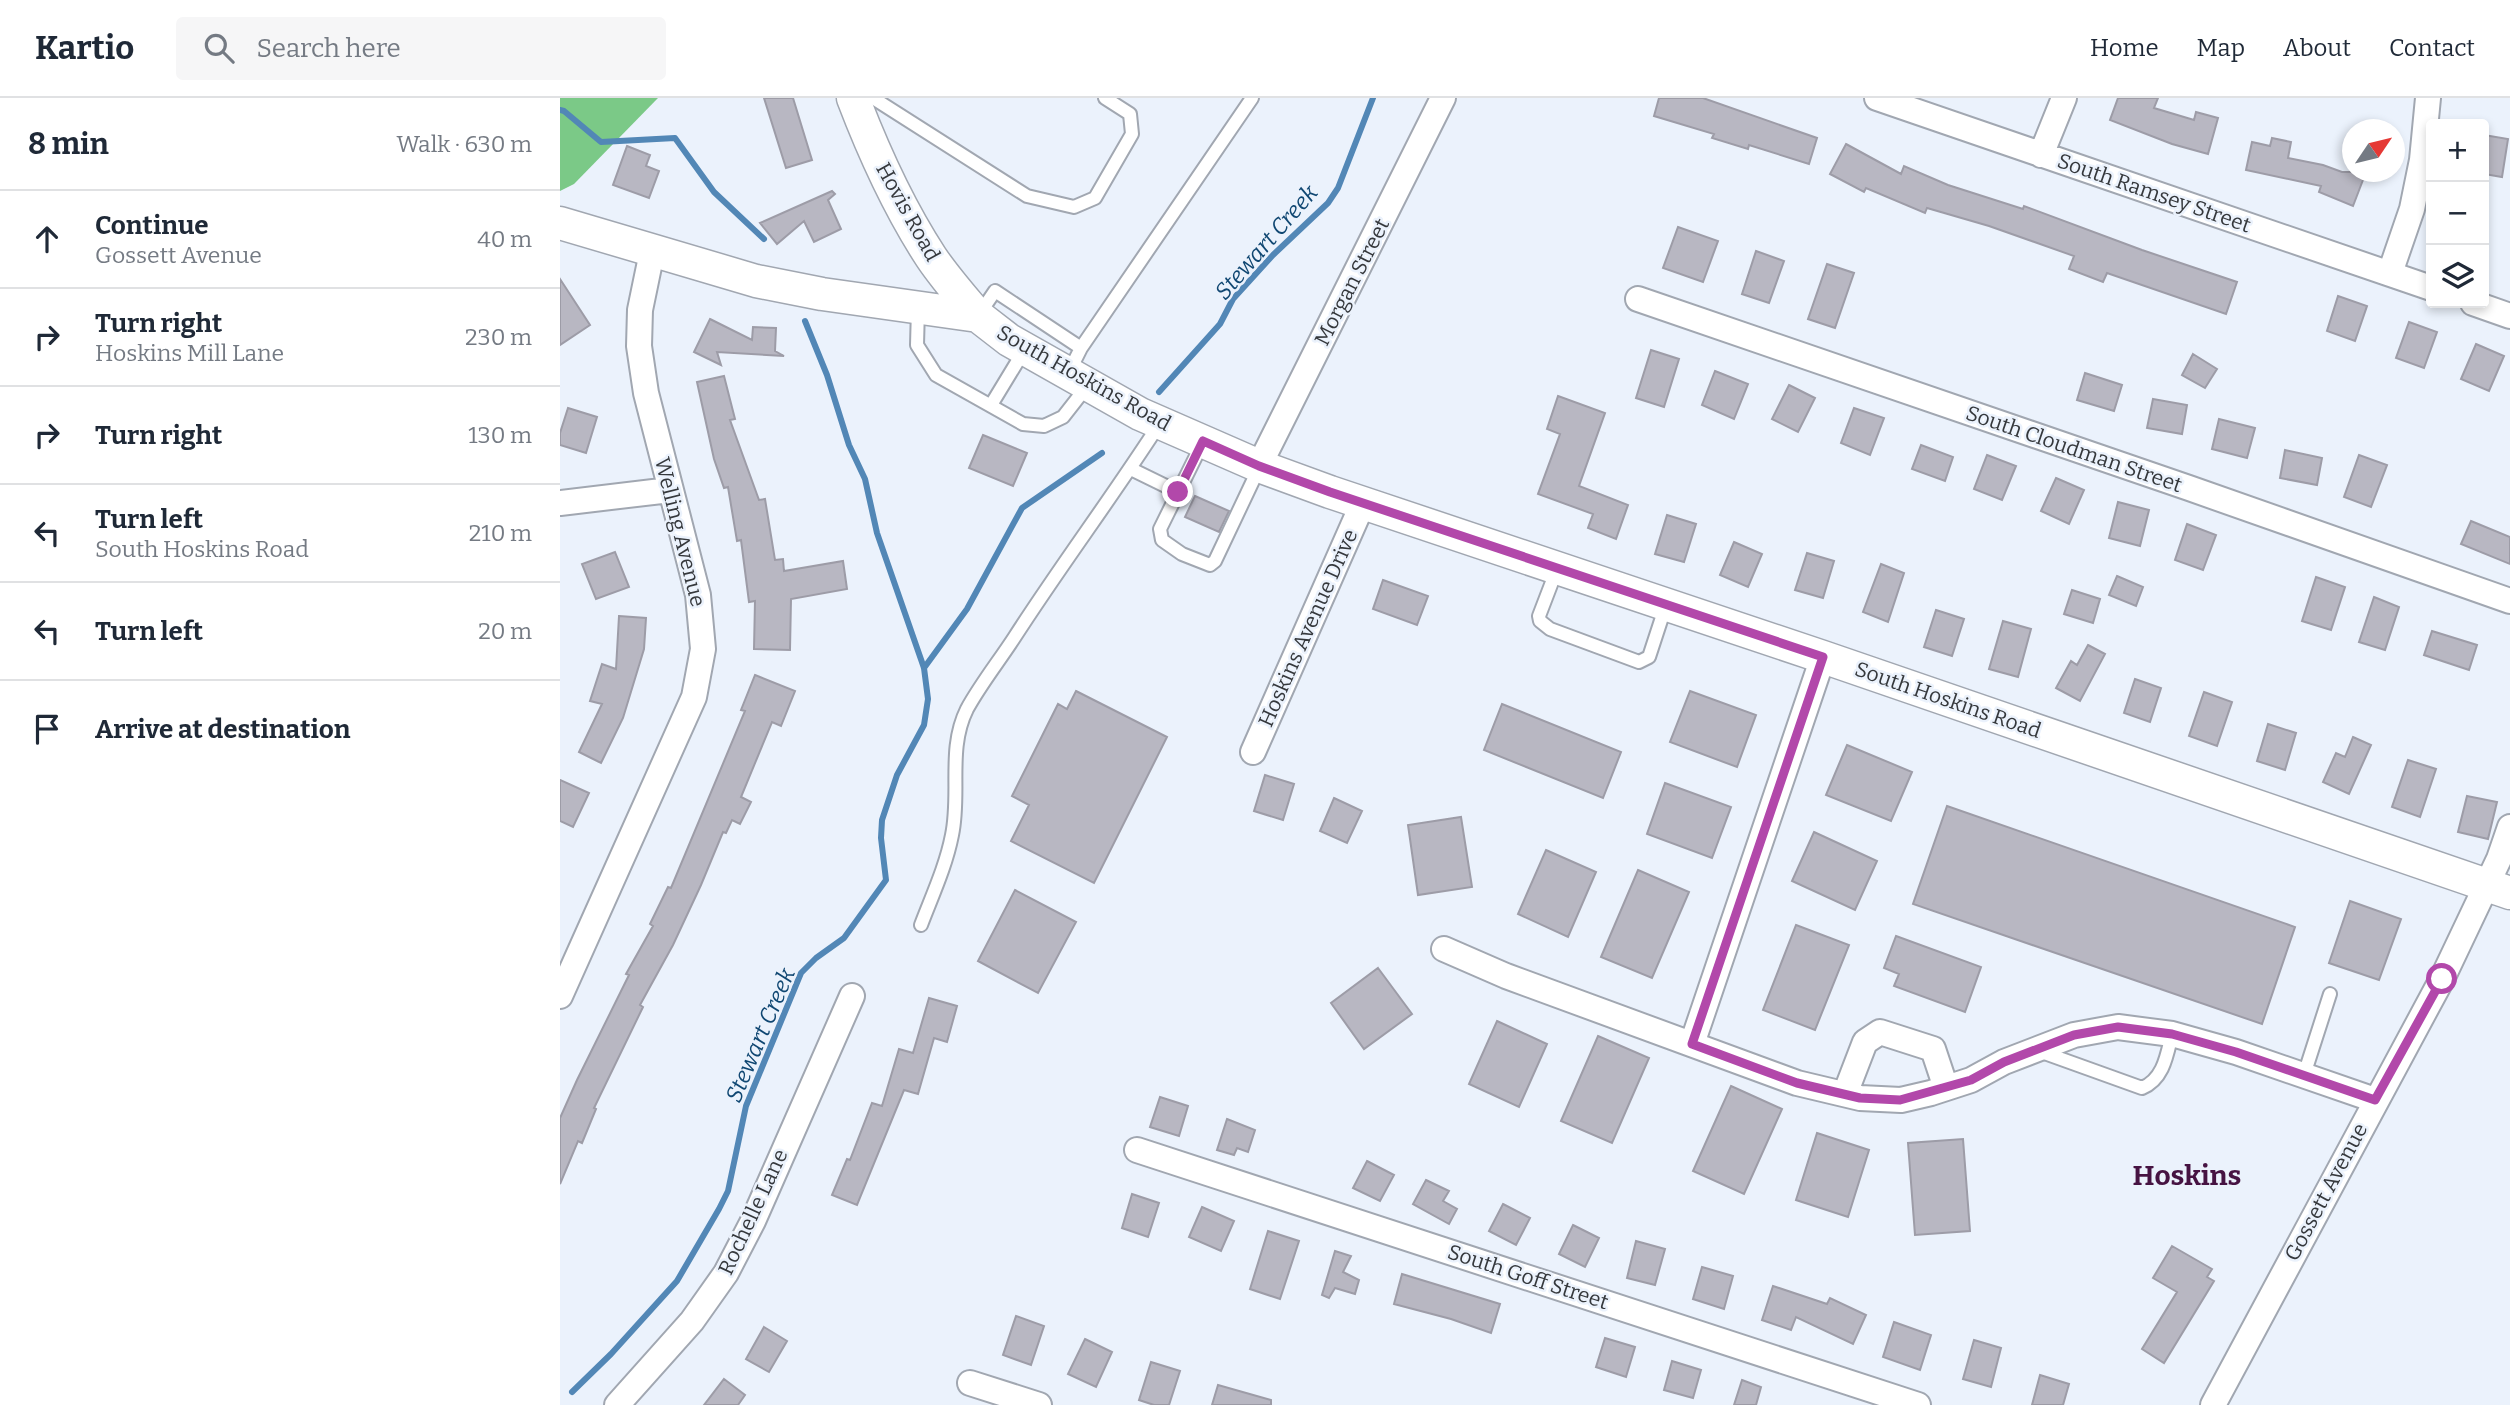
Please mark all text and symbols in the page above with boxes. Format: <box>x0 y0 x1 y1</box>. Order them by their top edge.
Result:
search box <box>176 17 666 80</box>
text: Kartio <box>35 28 134 68</box>
icon: search <box>200 29 238 67</box>
text: Search here <box>256 33 401 64</box>
text: Home <box>2090 34 2159 62</box>
text: Map <box>2197 34 2245 62</box>
text: About <box>2283 34 2351 62</box>
text: Contact <box>2389 34 2475 62</box>
north arrow <box>2342 119 2405 182</box>
map controls <box>2426 119 2489 308</box>
button: + <box>2426 119 2489 182</box>
text: 8 min <box>28 126 109 162</box>
text: Walk · 630 m <box>396 130 532 158</box>
street label: South Ramsey Street <box>2054 148 2254 238</box>
street label: Hovis Road <box>870 158 946 266</box>
water label: Stewart Creek <box>1209 178 1324 305</box>
button: − <box>2426 182 2489 245</box>
text: Continue <box>95 210 209 241</box>
street label: Morgan Street <box>1309 214 1395 350</box>
icon: ahead <box>28 220 66 258</box>
text: 40 m <box>477 225 532 253</box>
text: Gossett Avenue <box>95 241 262 269</box>
button: layers <box>2426 245 2489 308</box>
text: Turn right <box>95 308 222 339</box>
icon: right <box>28 318 66 356</box>
street label: South Hoskins Road <box>992 319 1176 437</box>
text: 230 m <box>465 323 532 351</box>
text: Hoskins Mill Lane <box>95 339 284 367</box>
street label: South Cloudman Street <box>1962 400 2186 498</box>
icon: right <box>28 416 66 454</box>
text: Turn right <box>95 420 222 451</box>
text: 130 m <box>468 421 532 449</box>
street label: Welling Avenue <box>649 455 711 609</box>
route end <box>1162 476 1193 507</box>
text: Turn left <box>95 504 203 535</box>
icon: left <box>28 514 66 552</box>
text: 210 m <box>469 519 532 547</box>
street label: Hoskins Avenue Drive <box>1253 525 1363 731</box>
text: South Hoskins Road <box>95 535 309 563</box>
icon: left <box>28 612 66 650</box>
text: Turn left <box>95 616 203 647</box>
text: 20 m <box>478 617 532 645</box>
street label: South Hoskins Road <box>1851 656 2045 744</box>
icon: arrive <box>28 710 66 748</box>
text: Arrive at destination <box>95 714 350 745</box>
water label: Stewart Creek <box>719 963 801 1106</box>
route start <box>2426 963 2457 994</box>
street label: Gossett Avenue <box>2279 1119 2373 1265</box>
street label: Rochelle Lane <box>713 1145 793 1279</box>
district label: Hoskins <box>2133 1159 2241 1192</box>
street label: South Goff Street <box>1444 1239 1612 1315</box>

